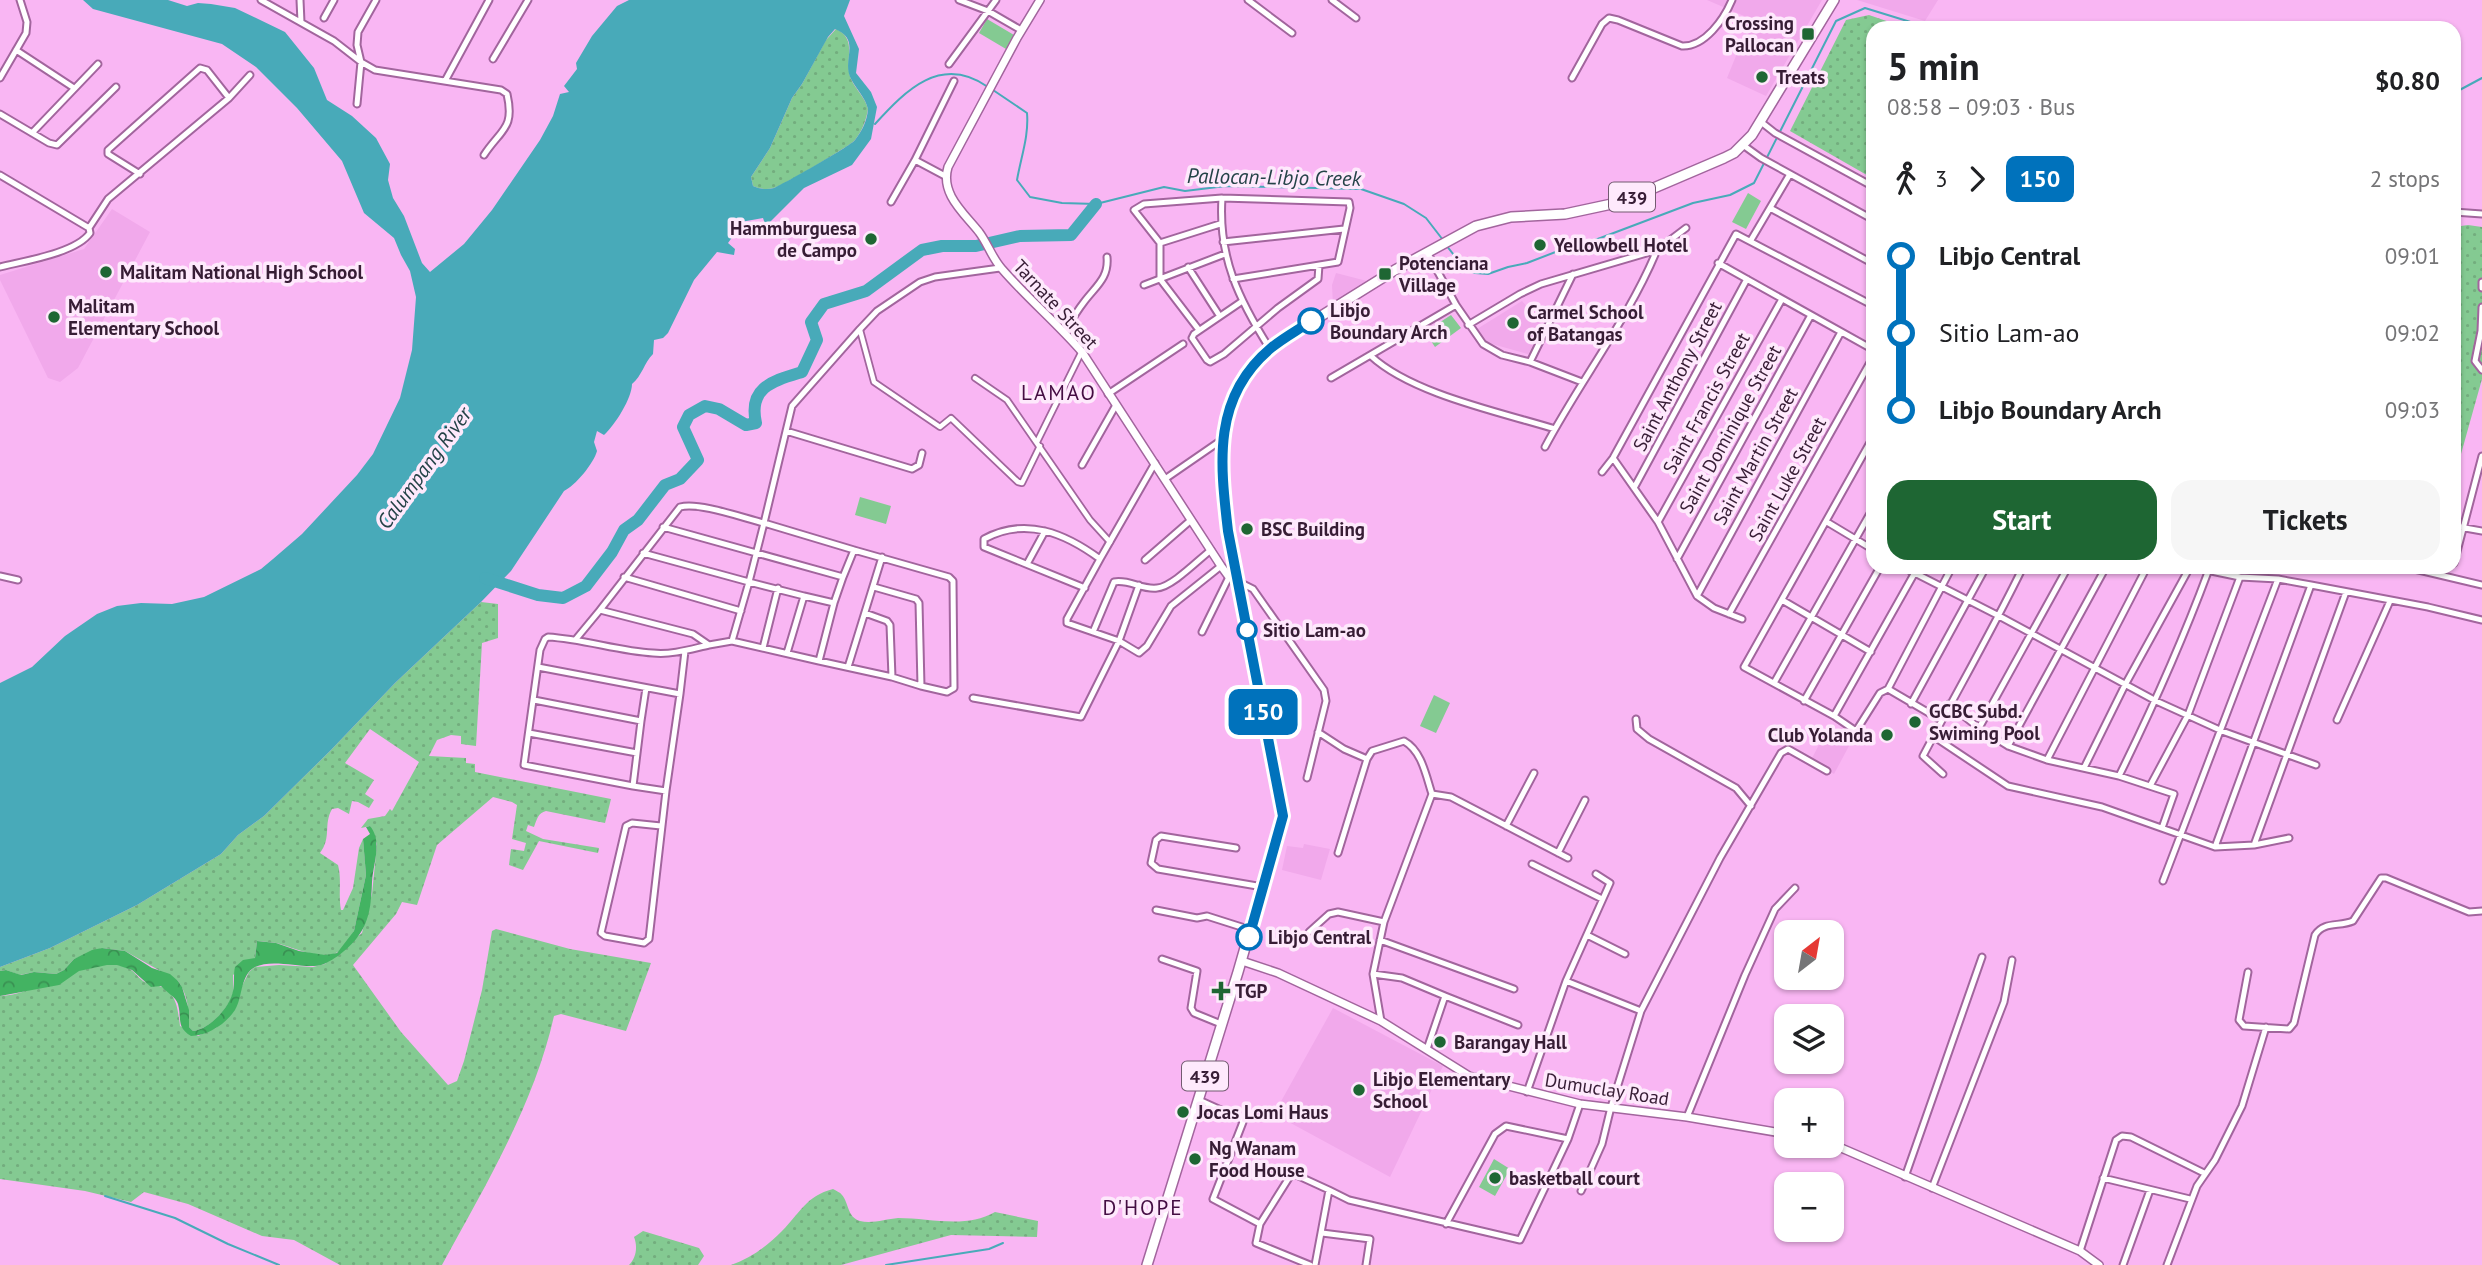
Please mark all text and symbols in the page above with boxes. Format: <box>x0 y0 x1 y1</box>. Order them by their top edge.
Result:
place label: Crossing Pallocan <box>1725 11 1794 57</box>
marker: Crossing Pallocan <box>1800 26 1816 42</box>
text: 5 min <box>1887 41 1980 90</box>
text: $0.80 <box>2375 64 2440 97</box>
place label: Treats <box>1776 65 1825 89</box>
marker: Treats <box>1754 69 1770 85</box>
text: 08:58 – 09:03 · Bus <box>1887 92 2075 121</box>
icon: walk <box>1887 160 1925 198</box>
icon: forward <box>1958 160 1996 198</box>
water label: Pallocan-Libjo Creek <box>1187 162 1363 192</box>
text: 150 <box>2020 163 2060 194</box>
text: 3 <box>1935 164 1948 193</box>
text: 2 stops <box>2370 164 2440 193</box>
road number: 439 <box>1609 182 1655 212</box>
place label: Hammburguesa de Campo <box>730 216 857 262</box>
marker: Hammburguesa de Campo <box>863 231 879 247</box>
place label: Yellowbell Hotel <box>1553 233 1688 257</box>
marker: Yellowbell Hotel <box>1532 237 1548 253</box>
text: Libjo Central <box>1939 239 2080 272</box>
text: 09:01 <box>2385 241 2440 270</box>
place label: Potenciana Village <box>1398 251 1488 297</box>
street label: Tarnate Street <box>1008 254 1104 354</box>
place label: Malitam National High School <box>120 260 363 284</box>
marker: Malitam National High School <box>98 264 114 280</box>
marker: Potenciana Village <box>1377 266 1393 282</box>
place label: Malitam Elementary School <box>68 294 219 340</box>
street label: Saint Anthony Street <box>1627 296 1727 455</box>
place label: Libjo Boundary Arch <box>1330 298 1448 344</box>
place label: Carmel School of Batangas <box>1527 300 1644 346</box>
marker: Libjo Boundary Arch <box>1298 308 1324 334</box>
marker: Malitam Elementary School <box>46 309 62 325</box>
marker: Carmel School of Batangas <box>1505 315 1521 331</box>
text: Sitio Lam-ao <box>1939 316 2080 349</box>
text: 09:02 <box>2385 318 2440 347</box>
street label: Saint Francis Street <box>1657 328 1755 478</box>
street label: Saint Dominique Street <box>1674 340 1787 517</box>
district label: LAMAO <box>1021 379 1097 406</box>
street label: Saint Martin Street <box>1707 383 1803 529</box>
text: Libjo Boundary Arch <box>1939 393 2162 426</box>
text: 09:03 <box>2385 395 2440 424</box>
water label: Calumpang River <box>371 400 478 534</box>
street label: Saint Luke Street <box>1743 412 1831 545</box>
button: Start <box>1887 480 2157 560</box>
button: Tickets <box>2171 480 2440 560</box>
place label: BSC Building <box>1261 517 1365 541</box>
marker: BSC Building <box>1239 521 1255 537</box>
place label: Sitio Lam-ao <box>1263 618 1366 642</box>
marker: Sitio Lam-ao <box>1237 620 1257 640</box>
line badge: 150 <box>1223 689 1303 735</box>
text: 150 <box>1243 696 1283 727</box>
place label: GCBC Subd. Swiming Pool <box>1929 699 2040 745</box>
marker: GCBC Subd. Swiming Pool <box>1907 714 1923 730</box>
place label: Club Yolanda <box>1768 723 1873 747</box>
marker: Club Yolanda <box>1879 727 1895 743</box>
north arrow <box>1774 920 1844 990</box>
map controls <box>1774 920 1844 1242</box>
marker: Libjo Central <box>1236 924 1262 950</box>
place label: Libjo Central <box>1268 925 1372 949</box>
place label: TGP <box>1235 979 1268 1003</box>
marker: TGP <box>1213 983 1229 999</box>
button: layers <box>1774 1004 1844 1074</box>
place label: Barangay Hall <box>1454 1030 1567 1054</box>
marker: Barangay Hall <box>1432 1034 1448 1050</box>
road number: 439 <box>1182 1062 1228 1091</box>
place label: Libjo Elementary School <box>1373 1067 1511 1113</box>
street label: Dumuclay Road <box>1543 1067 1671 1111</box>
marker: Libjo Elementary School <box>1351 1082 1367 1098</box>
button: + <box>1774 1088 1844 1158</box>
place label: Jocas Lomi Haus <box>1196 1100 1329 1124</box>
marker: Jocas Lomi Haus <box>1175 1104 1191 1120</box>
place label: Ng Wanam Food House <box>1209 1136 1305 1182</box>
marker: Ng Wanam Food House <box>1187 1151 1203 1167</box>
place label: basketball court <box>1509 1166 1640 1190</box>
marker: basketball court <box>1487 1170 1503 1186</box>
button: − <box>1774 1172 1844 1242</box>
district label: D'HOPE <box>1103 1194 1183 1221</box>

